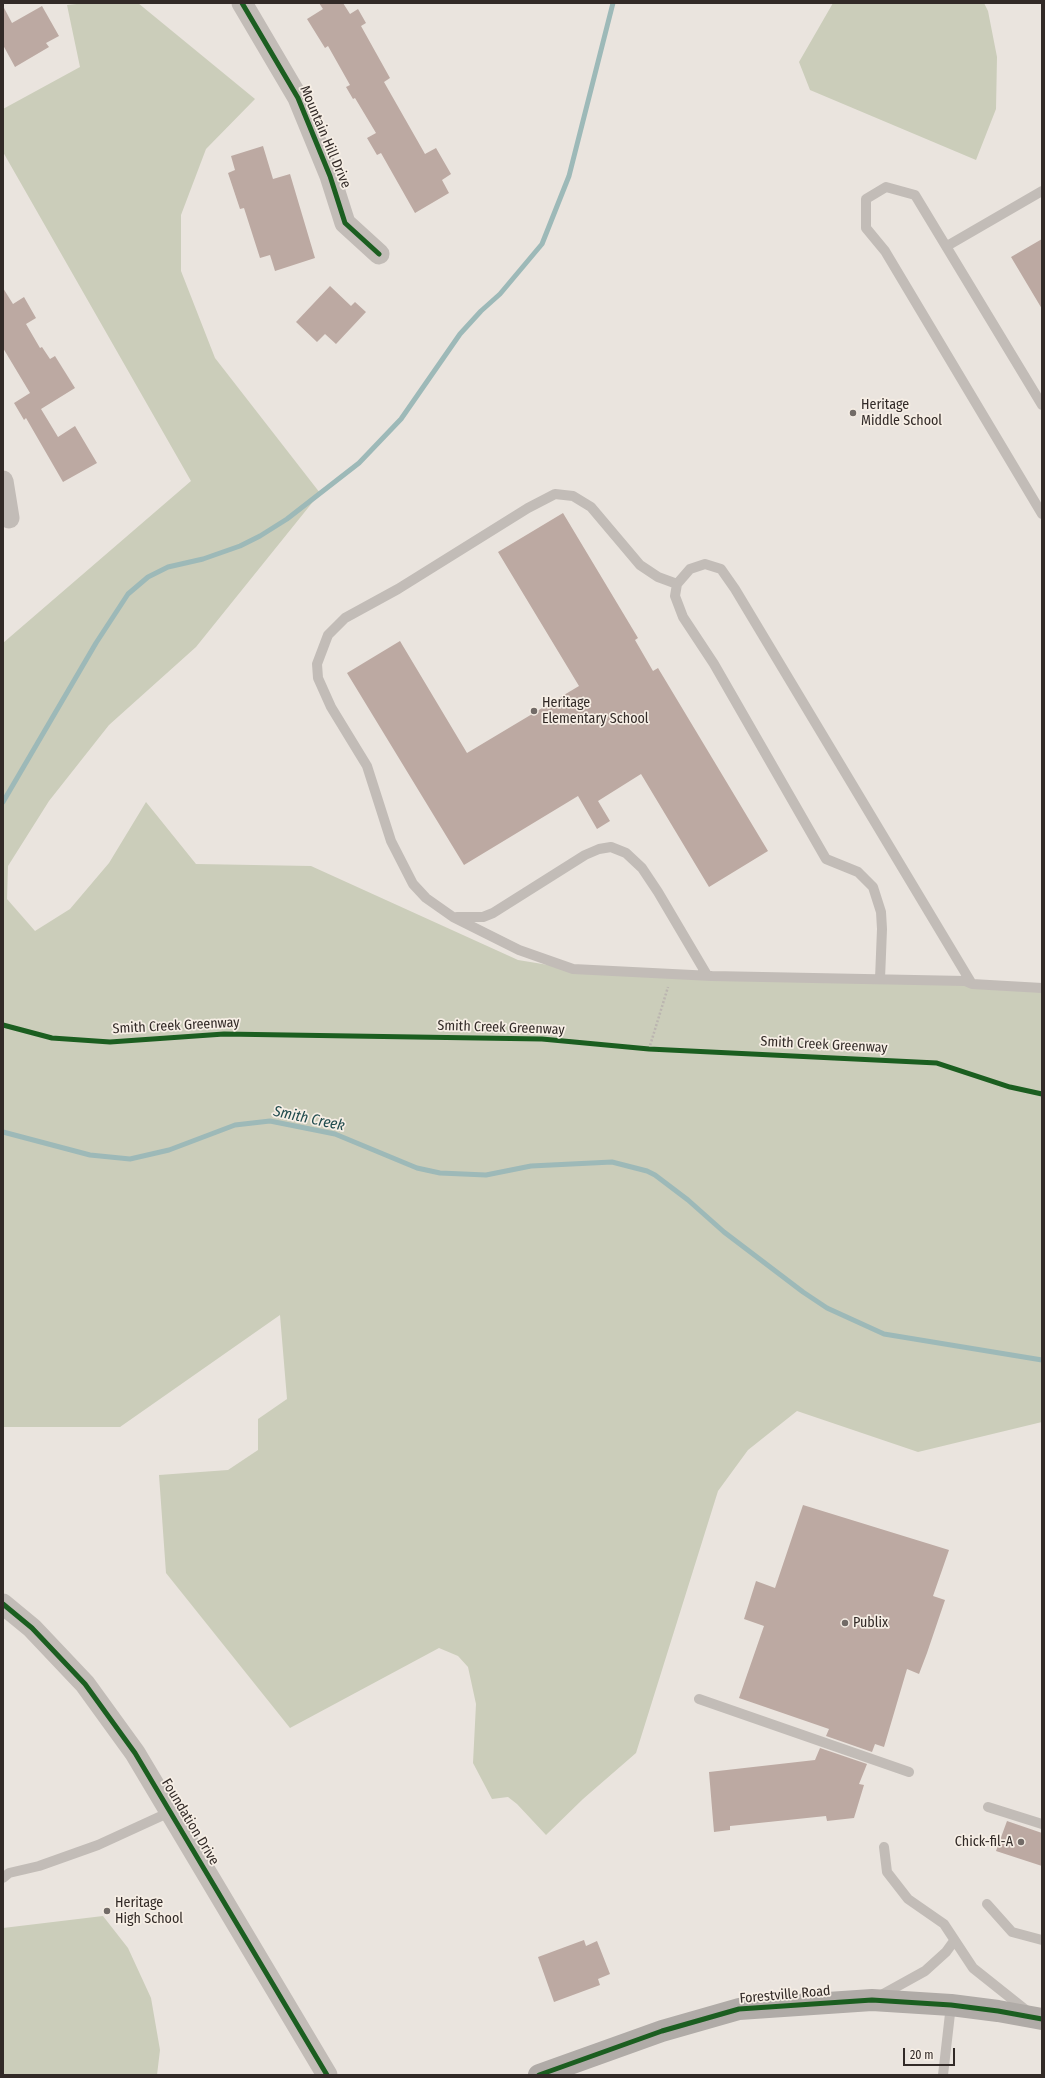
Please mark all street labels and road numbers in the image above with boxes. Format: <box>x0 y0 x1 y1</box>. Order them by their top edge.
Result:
street label: Mountain Hill Drive <box>296 83 354 191</box>
street label: Smith Creek Greenway <box>112 1014 240 1038</box>
street label: Smith Creek Greenway <box>437 1017 565 1039</box>
street label: Smith Creek Greenway <box>760 1033 888 1057</box>
street label: Foundation Drive <box>158 1776 222 1868</box>
street label: Forestville Road <box>739 1983 831 2007</box>

